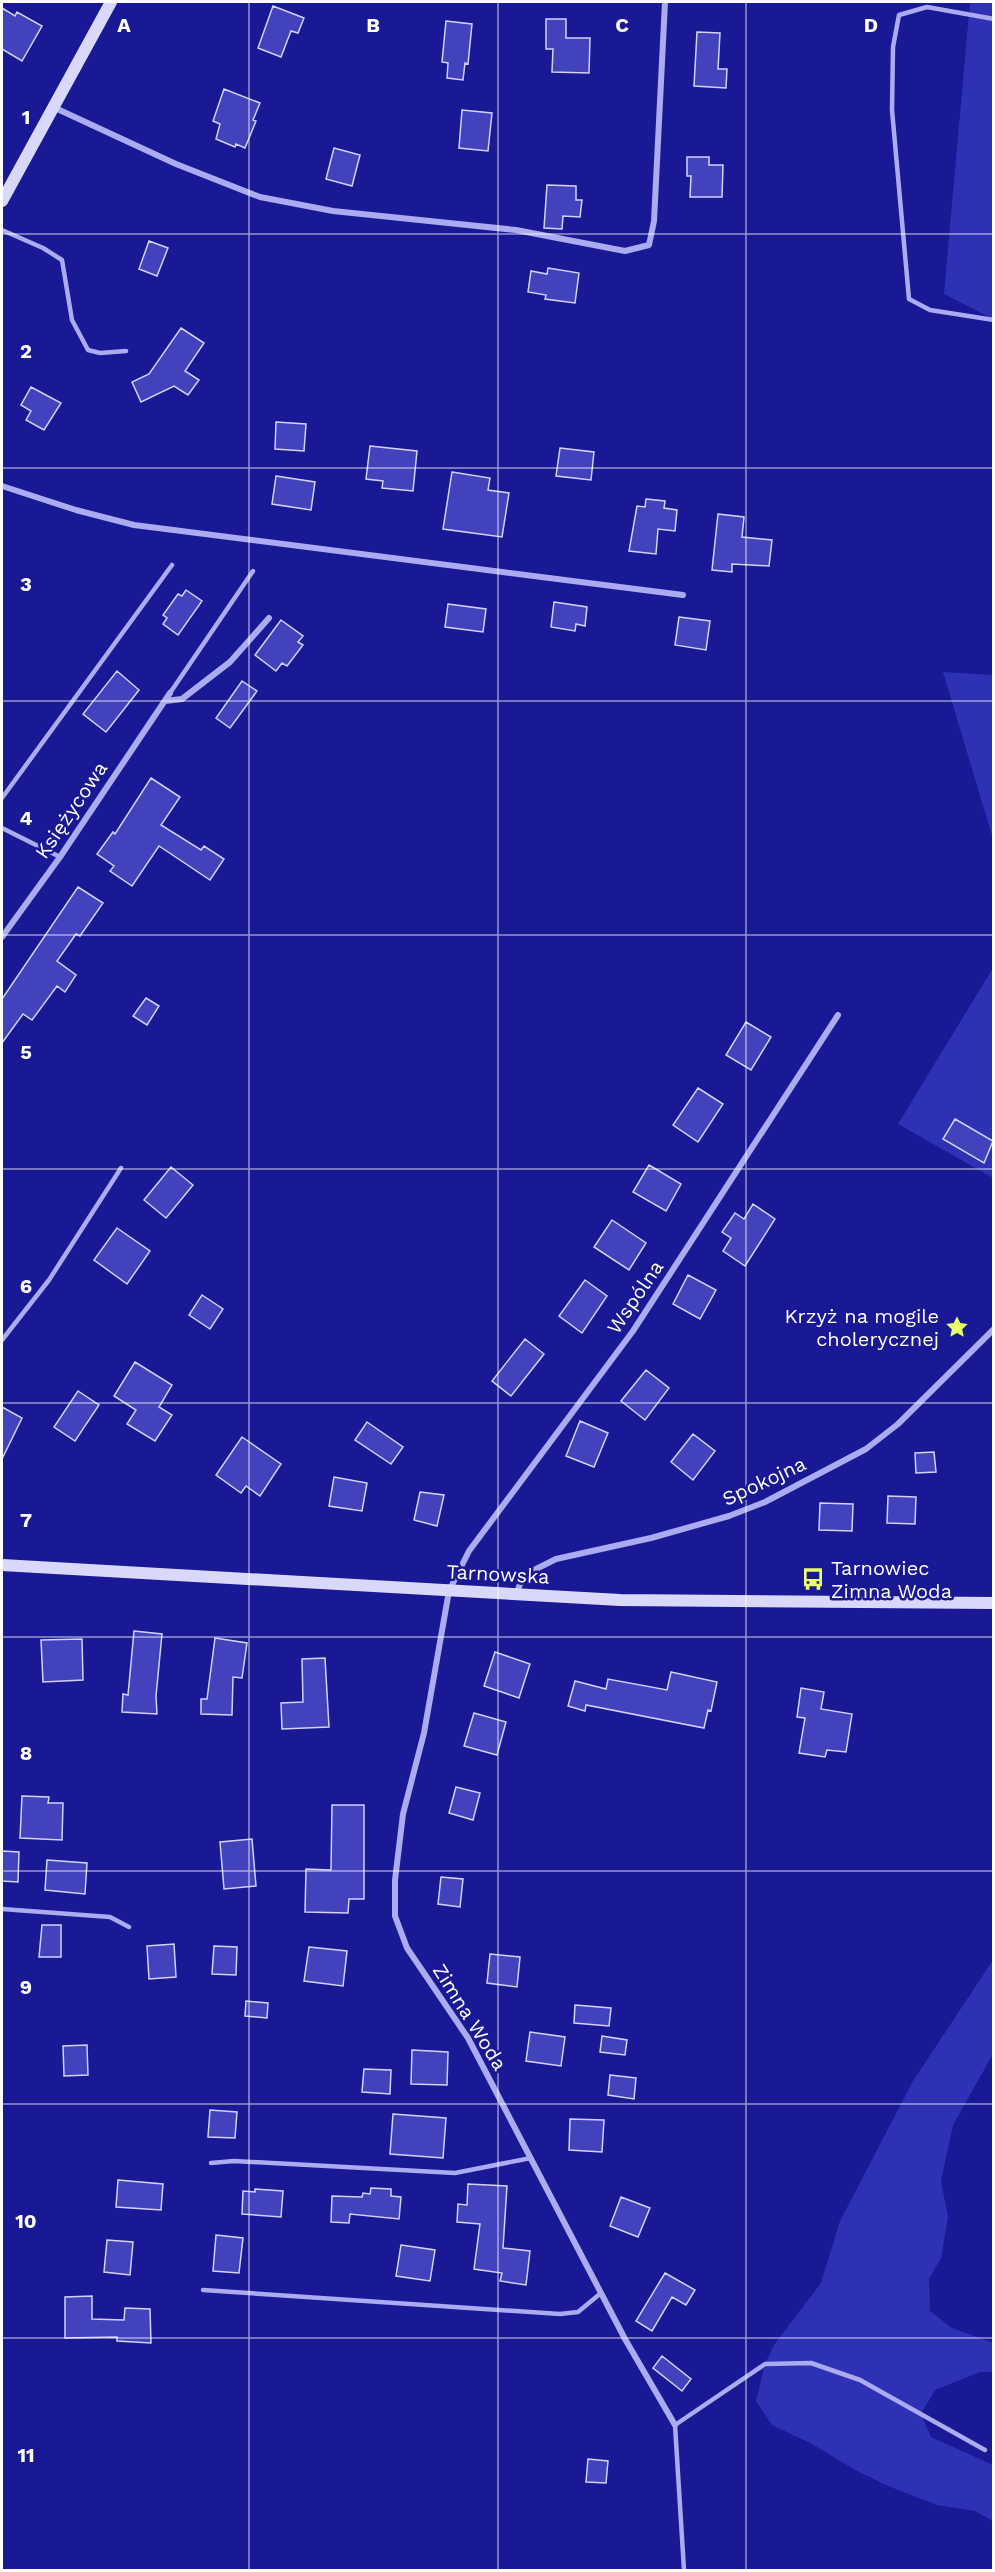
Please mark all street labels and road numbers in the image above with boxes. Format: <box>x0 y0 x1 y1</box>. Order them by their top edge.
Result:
street label: Księżycowa <box>30 757 112 863</box>
street label: Wspólna <box>602 1256 668 1338</box>
street label: Spokojna <box>718 1451 810 1511</box>
street label: Tarnowska <box>446 1559 550 1589</box>
street label: Zimna Woda <box>428 1959 512 2075</box>

